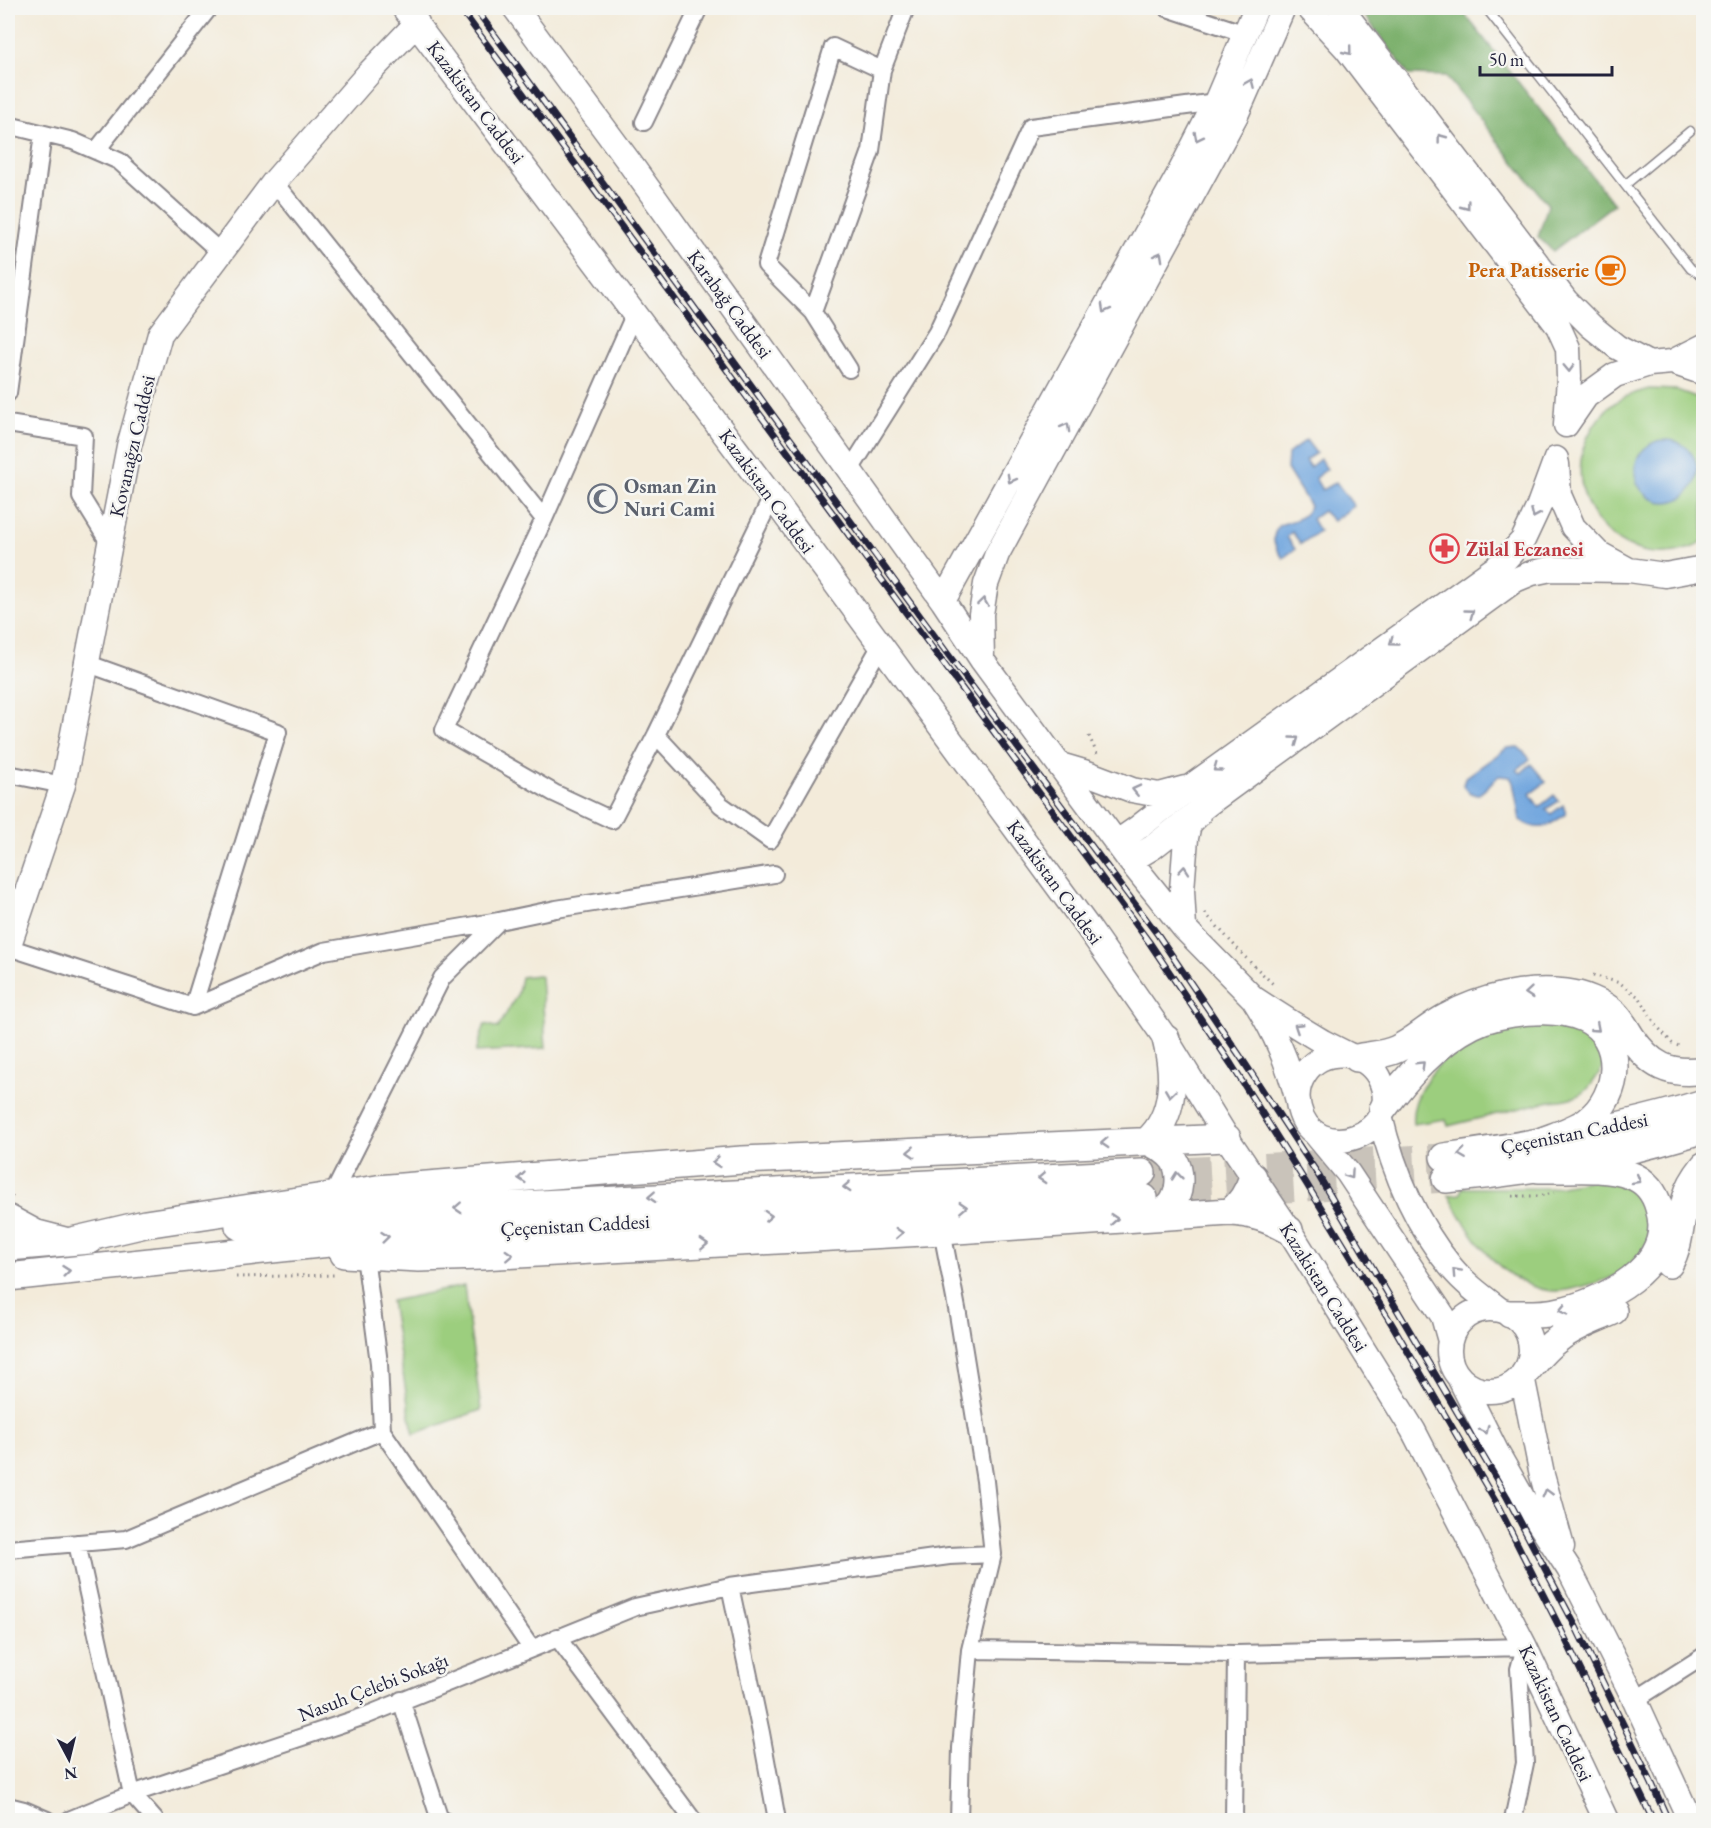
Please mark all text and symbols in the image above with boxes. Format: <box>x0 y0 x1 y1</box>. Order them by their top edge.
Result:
street label: Kazakistan Caddesi <box>421 35 531 169</box>
scale bar <box>1480 39 1612 77</box>
one-way arrow <box>1340 44 1351 55</box>
text: 50 m <box>1489 48 1524 71</box>
one-way arrow <box>1243 78 1255 89</box>
one-way arrow <box>1194 131 1205 142</box>
one-way arrow <box>1437 134 1448 145</box>
one-way arrow <box>1459 199 1470 210</box>
street label: Karabağ Caddesi <box>682 244 778 364</box>
one-way arrow <box>1152 251 1163 262</box>
cafe icon: Pera Patisserie <box>1594 254 1626 286</box>
place label: Pera Patisserie <box>1468 257 1589 283</box>
one-way arrow <box>1101 302 1112 313</box>
one-way arrow <box>1562 363 1575 372</box>
street label: Kovanağzı Caddesi <box>103 372 161 520</box>
one-way arrow <box>1059 423 1070 433</box>
street label: Kazakistan Caddesi <box>713 424 821 559</box>
place label: Osman Zin Nuri Cami <box>624 473 717 522</box>
one-way arrow <box>1007 473 1018 484</box>
mosque icon: Osman Zin Nuri Cami <box>587 482 619 514</box>
one-way arrow <box>1530 507 1542 518</box>
pharmacy icon: Zülal Eczanesi <box>1429 533 1461 565</box>
place label: Zülal Eczanesi <box>1466 536 1584 562</box>
one-way arrow <box>977 597 989 607</box>
one-way arrow <box>1464 609 1475 620</box>
one-way arrow <box>1388 635 1399 646</box>
one-way arrow <box>1289 736 1300 747</box>
one-way arrow <box>1213 761 1224 772</box>
one-way arrow <box>1131 785 1141 798</box>
street label: Kazakistan Caddesi <box>1001 815 1109 950</box>
one-way arrow <box>1177 866 1190 875</box>
one-way arrow <box>1525 986 1534 999</box>
one-way arrow <box>1590 1020 1601 1031</box>
one-way arrow <box>1294 1023 1305 1034</box>
one-way arrow <box>1414 1061 1425 1072</box>
one-way arrow <box>1165 1089 1177 1098</box>
street label: Çeçenistan Caddesi <box>1498 1106 1650 1160</box>
one-way arrow <box>1101 1137 1110 1150</box>
one-way arrow <box>906 1146 915 1159</box>
one-way arrow <box>1457 1148 1466 1160</box>
one-way arrow <box>711 1156 720 1169</box>
one-way arrow <box>1343 1169 1354 1180</box>
one-way arrow <box>517 1171 526 1184</box>
one-way arrow <box>1037 1171 1046 1184</box>
one-way arrow <box>1172 1172 1184 1181</box>
one-way arrow <box>1631 1172 1642 1183</box>
one-way arrow <box>843 1181 852 1194</box>
one-way arrow <box>648 1191 657 1204</box>
one-way arrow <box>959 1200 968 1213</box>
one-way arrow <box>453 1201 462 1214</box>
street label: Çeçenistan Caddesi <box>500 1208 651 1242</box>
one-way arrow <box>764 1210 773 1223</box>
one-way arrow <box>1110 1213 1119 1226</box>
street label: Kazakistan Caddesi <box>1274 1217 1374 1357</box>
one-way arrow <box>894 1227 903 1240</box>
one-way arrow <box>380 1231 389 1244</box>
one-way arrow <box>700 1238 709 1251</box>
one-way arrow <box>505 1248 514 1261</box>
one-way arrow <box>61 1265 70 1278</box>
one-way arrow <box>1452 1268 1463 1278</box>
one-way arrow <box>1558 1303 1568 1316</box>
one-way arrow <box>1478 1423 1489 1434</box>
one-way arrow <box>1541 1488 1554 1498</box>
street label: Kazakistan Caddesi <box>1513 1640 1599 1786</box>
street label: Nasuh Çelebi Sokağı <box>294 1646 452 1728</box>
north arrow <box>39 1729 99 1789</box>
text: N <box>63 1762 78 1785</box>

